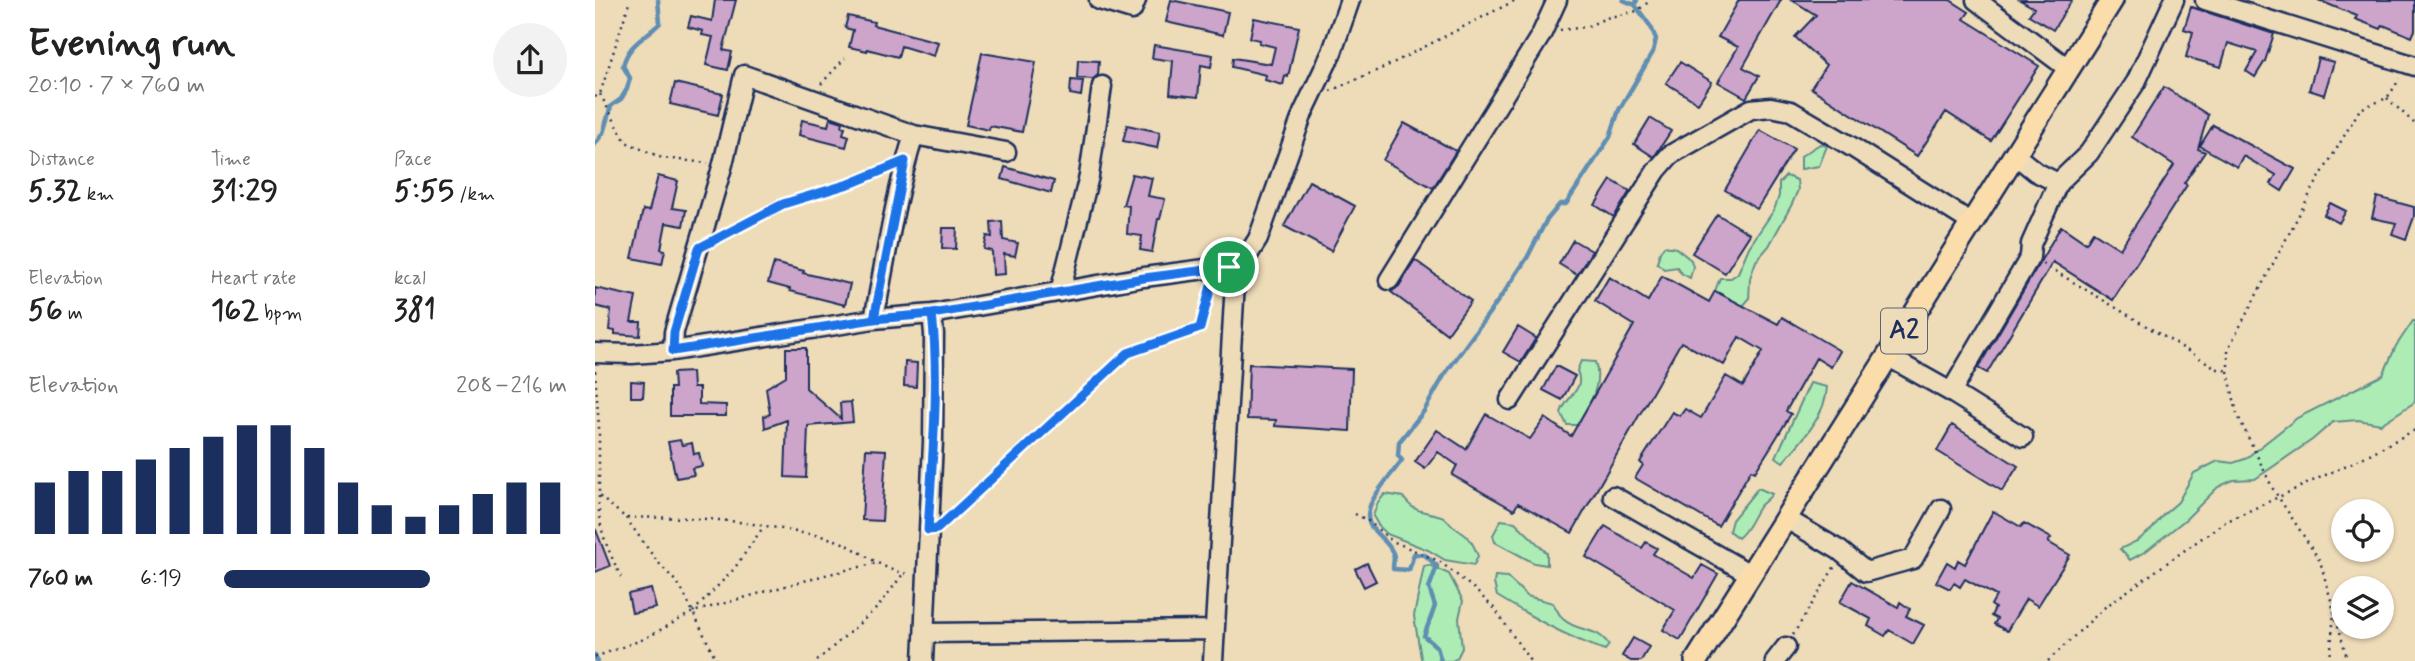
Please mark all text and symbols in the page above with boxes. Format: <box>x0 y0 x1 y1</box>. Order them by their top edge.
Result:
text: Evening run <box>28 20 235 69</box>
button: share <box>493 23 567 97</box>
text: 20:10 · 7 × 760 m <box>28 71 205 101</box>
text: Distance <box>28 147 95 172</box>
text: Time <box>211 147 251 172</box>
text: Pace <box>394 147 432 172</box>
text: 5.32 <box>28 172 82 211</box>
text: 31:29 <box>211 172 278 211</box>
text: 5:55 <box>394 172 454 211</box>
text: km <box>82 182 115 207</box>
text: /km <box>454 182 495 207</box>
pin <box>1199 237 1259 297</box>
icon: arrive <box>1210 248 1248 286</box>
text: Elevation <box>28 266 103 291</box>
text: Heart rate <box>211 266 296 291</box>
text: kcal <box>394 266 426 291</box>
text: 56 <box>28 291 63 330</box>
text: 162 <box>211 291 259 330</box>
text: 381 <box>394 291 436 330</box>
text: m <box>63 301 83 326</box>
text: bpm <box>259 301 302 326</box>
road number: A2 <box>1881 308 1927 354</box>
text: Elevation <box>28 371 119 401</box>
text: 208–216 m <box>456 371 567 401</box>
map controls <box>2331 499 2394 639</box>
button: locate <box>2331 499 2394 562</box>
text: 760 m <box>28 564 93 594</box>
text: 6:19 <box>140 564 182 594</box>
button: layers <box>2331 576 2394 639</box>

